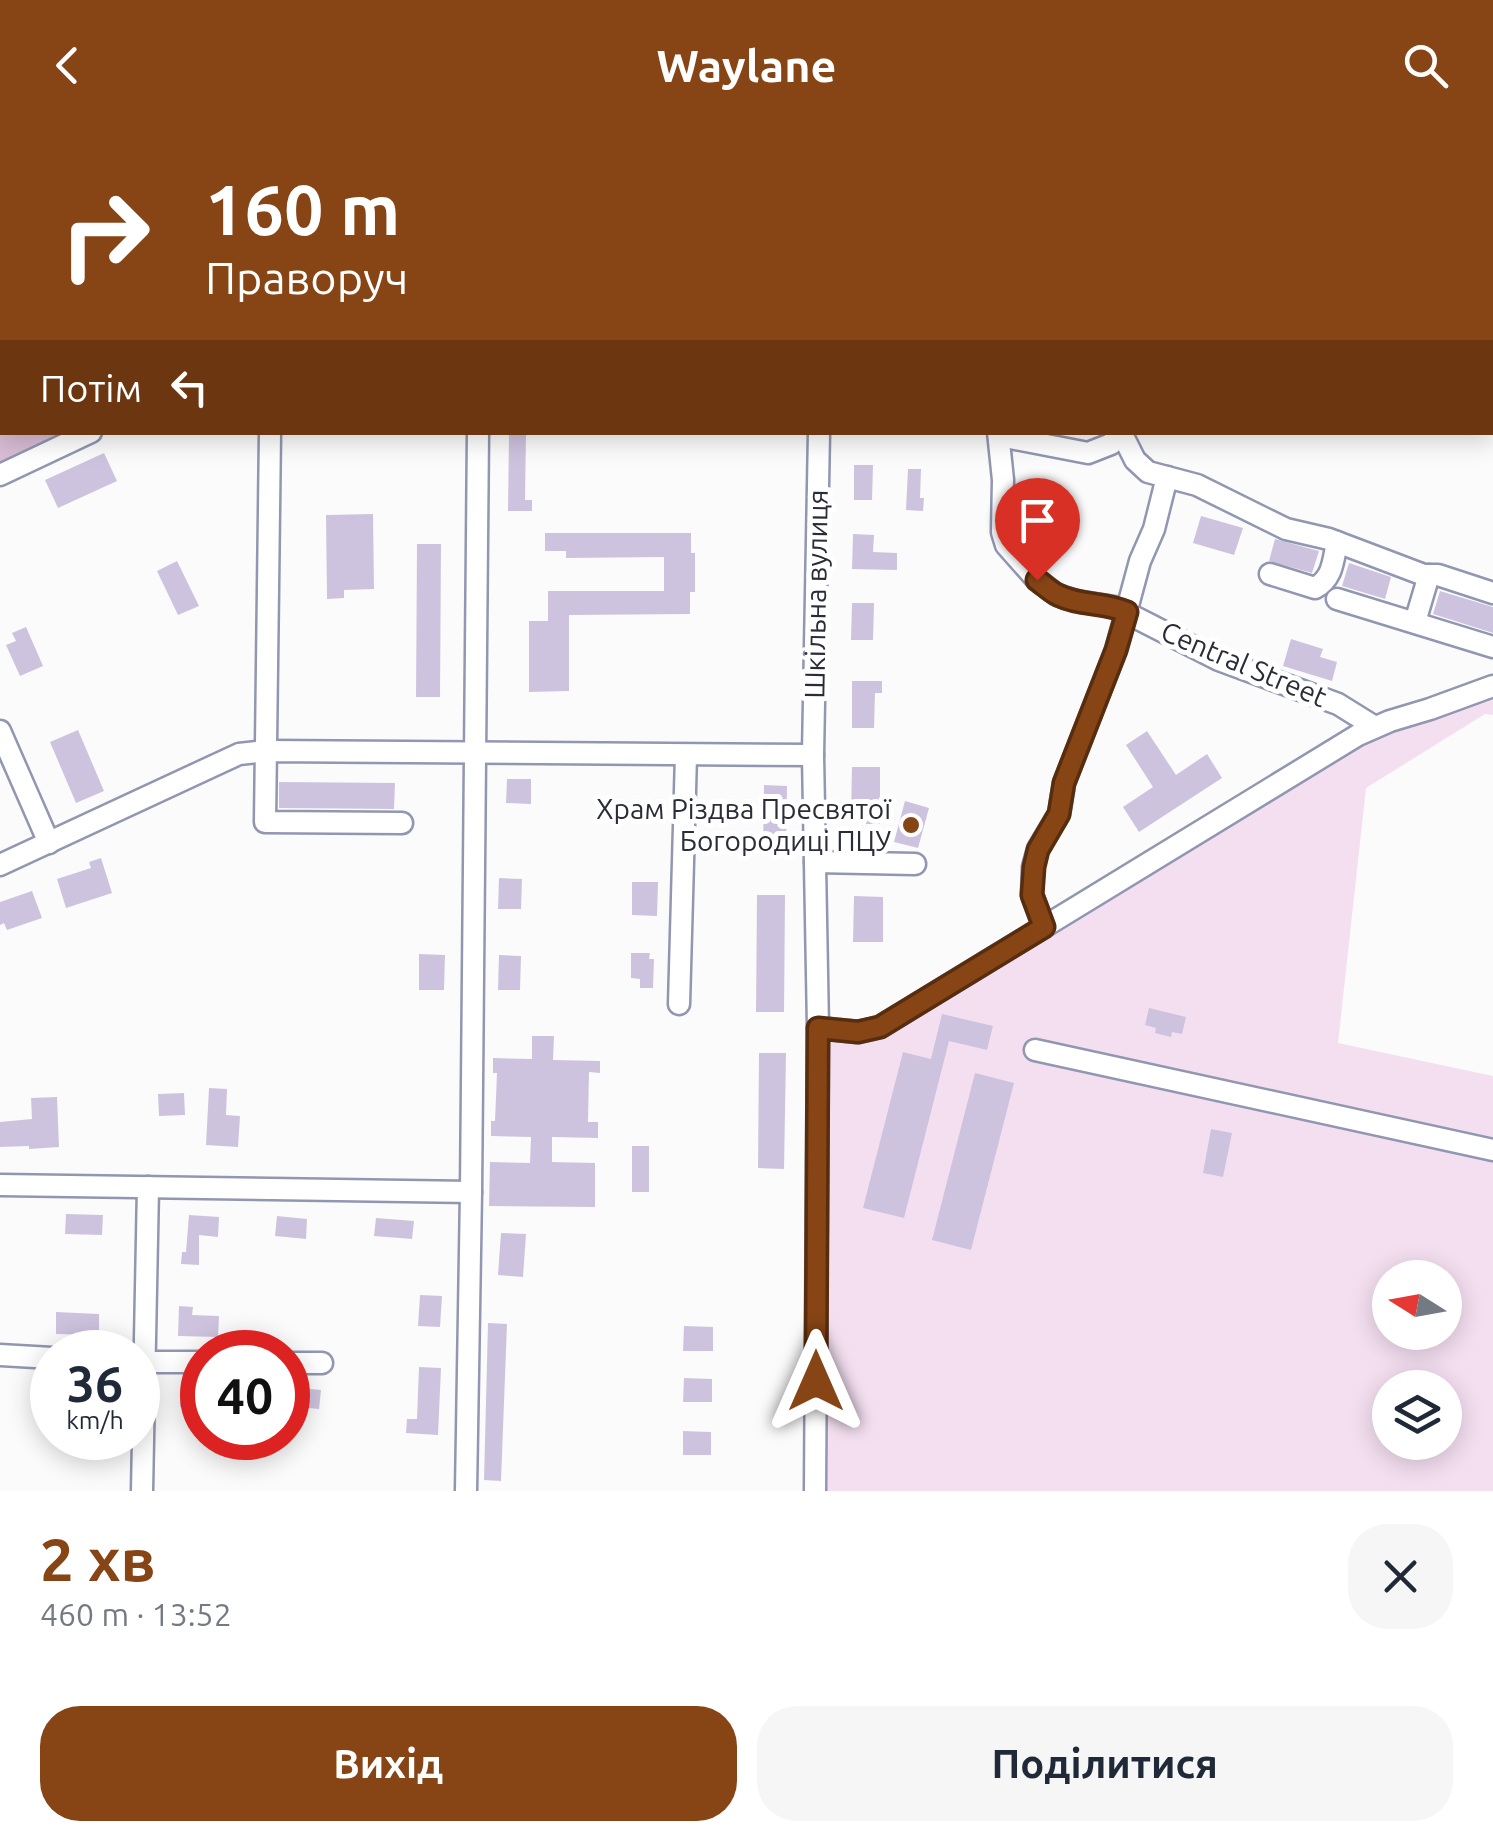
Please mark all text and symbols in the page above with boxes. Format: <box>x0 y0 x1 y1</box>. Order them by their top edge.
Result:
icon: back <box>40 38 95 93</box>
icon: search <box>1398 38 1453 93</box>
text: Waylane <box>657 40 836 91</box>
icon: right <box>40 170 170 300</box>
text: 160 m <box>205 170 400 248</box>
text: Праворуч <box>205 252 408 303</box>
icon: left <box>162 360 217 415</box>
text: Потім <box>40 367 142 409</box>
pin <box>995 478 1080 581</box>
street label: Шкільна вулиця <box>798 489 833 699</box>
icon: arrive <box>1010 493 1065 548</box>
street label: Central Street <box>1157 615 1331 712</box>
place label: Храм Різдва Пресвятої Богородиці ПЦУ <box>596 793 892 856</box>
marker: Храм Різдва Пресвятої Богородиці ПЦУ <box>900 814 922 836</box>
north arrow <box>1372 1260 1462 1350</box>
map controls <box>1372 1260 1462 1460</box>
position arrow <box>764 1329 868 1433</box>
speed limit sign: 40 <box>180 1330 310 1460</box>
text: 36 <box>67 1355 123 1411</box>
button: layers <box>1372 1370 1462 1460</box>
text: km/h <box>66 1406 124 1434</box>
button: close <box>1348 1524 1453 1629</box>
text: 2 хв <box>40 1525 156 1592</box>
text: 460 m · 13:52 <box>40 1596 232 1632</box>
button: Вихід <box>40 1706 737 1821</box>
button: Поділитися <box>757 1706 1453 1821</box>

